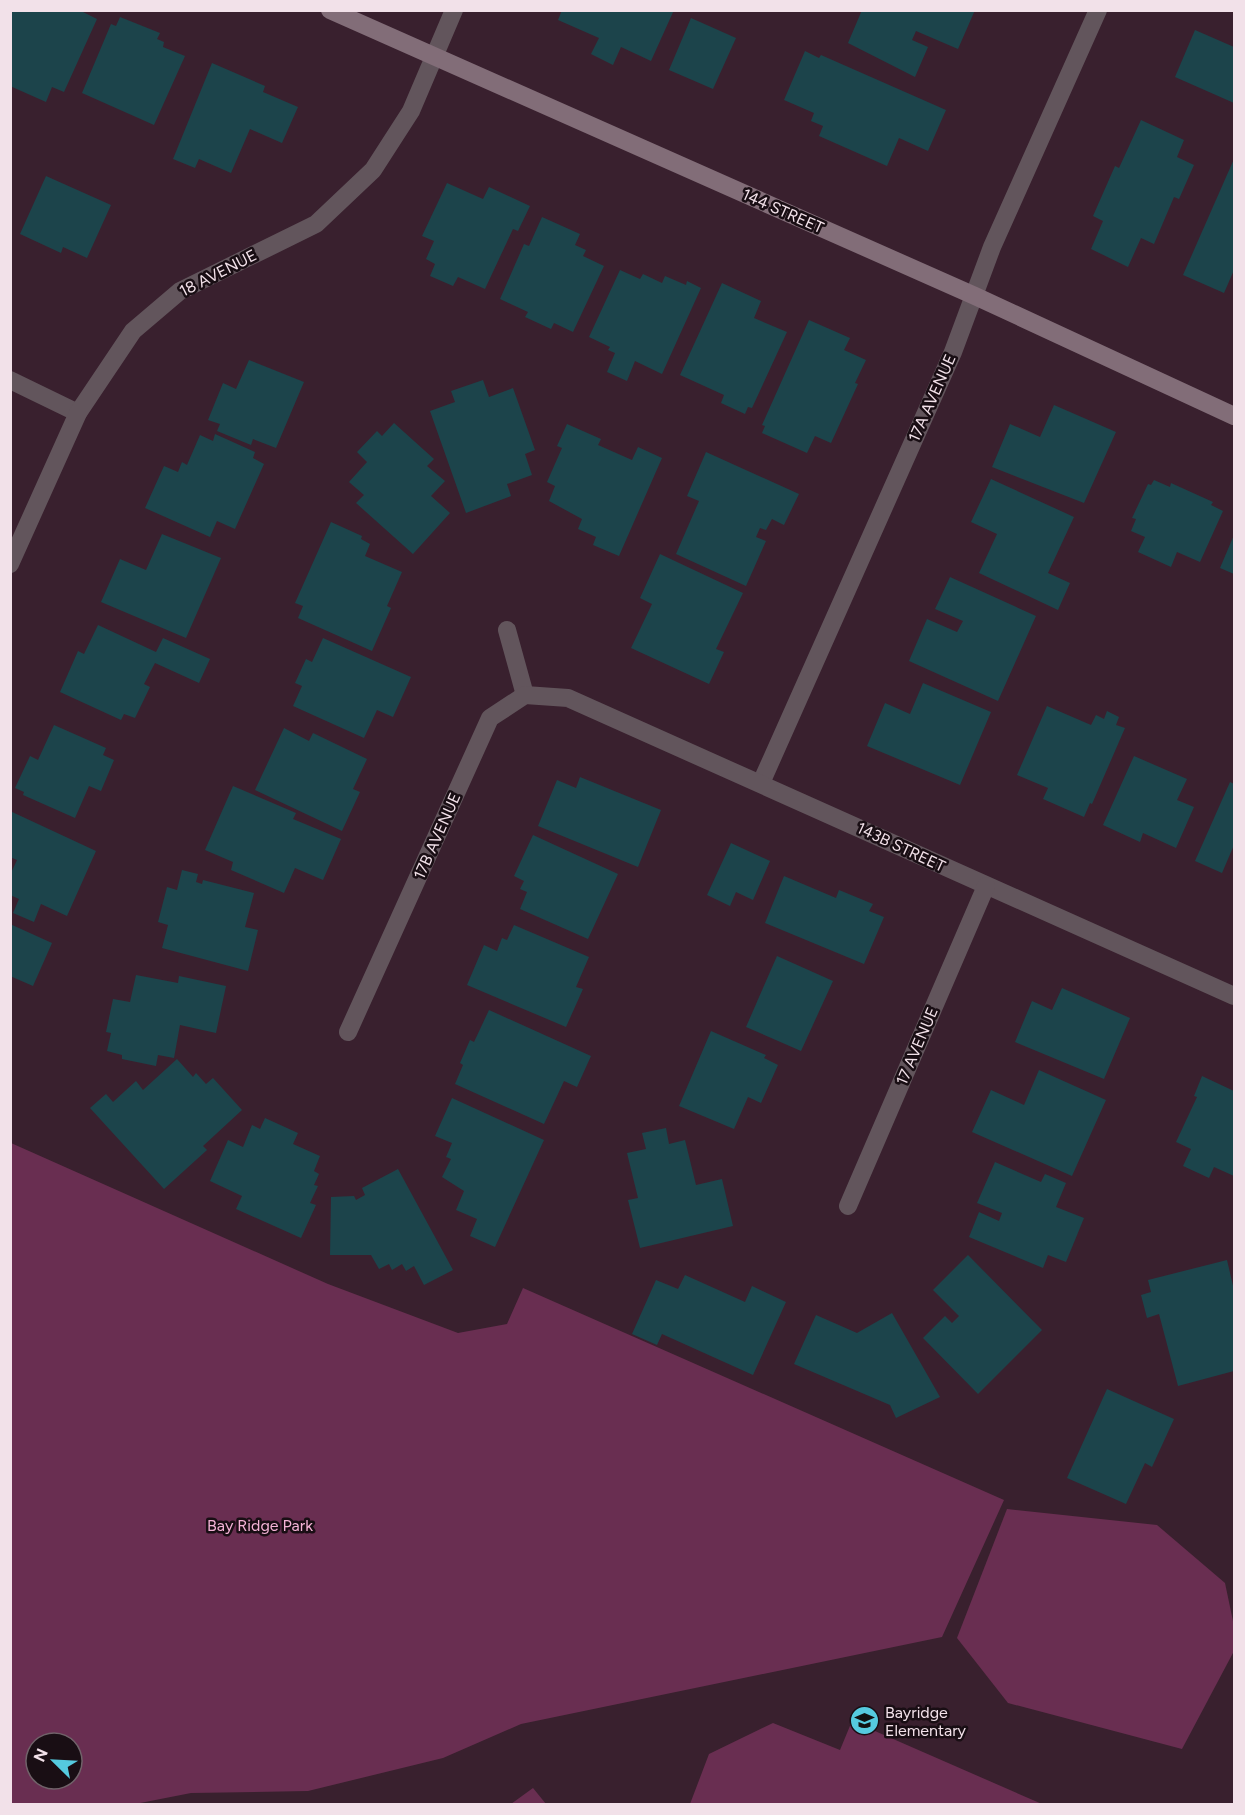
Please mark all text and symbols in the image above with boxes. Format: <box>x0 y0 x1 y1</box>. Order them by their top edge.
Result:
street label: 144 STREET <box>739 185 827 237</box>
street label: 18 AVENUE <box>176 245 260 301</box>
street label: 17A AVENUE <box>904 351 960 445</box>
street label: 17B AVENUE <box>409 790 465 882</box>
street label: 143B STREET <box>854 818 948 876</box>
street label: 17 AVENUE <box>892 1004 942 1088</box>
park label: Bay Ridge Park <box>207 1516 313 1535</box>
place label: Bayridge Elementary <box>885 1703 967 1740</box>
school or university icon: Bayridge Elementary <box>848 1705 880 1737</box>
north arrow <box>24 1731 84 1791</box>
text: N <box>30 1746 52 1765</box>

